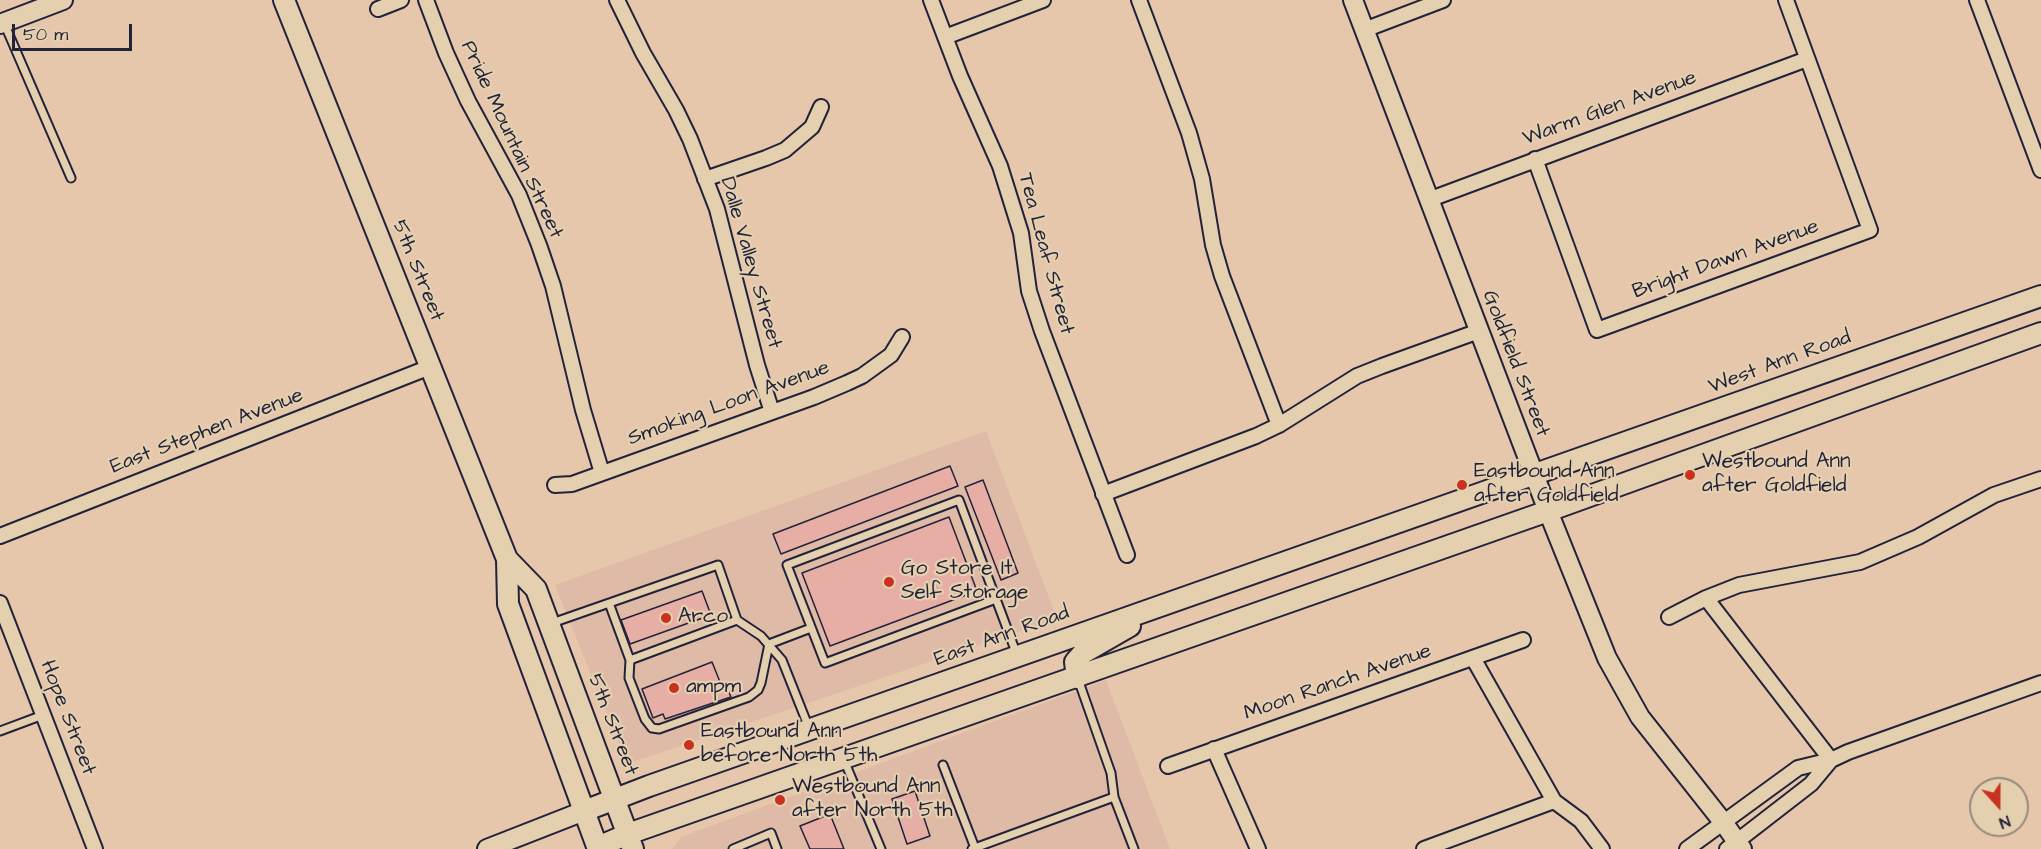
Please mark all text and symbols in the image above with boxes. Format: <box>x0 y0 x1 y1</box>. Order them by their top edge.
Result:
scale bar <box>15 12 135 50</box>
text: 50 m <box>23 22 68 47</box>
street label: Pride Mountain Street <box>454 37 568 243</box>
street label: Warm Glen Avenue <box>1520 66 1700 152</box>
street label: Tea Leaf Street <box>1011 171 1079 337</box>
street label: Dalle Valley Street <box>713 174 787 352</box>
street label: Bright Dawn Avenue <box>1629 215 1823 305</box>
street label: 5th Street <box>385 217 449 325</box>
street label: Goldfield Street <box>1476 287 1554 441</box>
street label: West Ann Road <box>1705 326 1855 400</box>
street label: Smoking Loon Avenue <box>625 356 833 452</box>
street label: East Stephen Avenue <box>107 384 307 480</box>
place label: Westbound Ann after Goldfield <box>1702 450 1851 500</box>
place label: Eastbound Ann after Goldfield <box>1474 460 1618 510</box>
marker: Westbound Ann after Goldfield <box>1683 468 1697 482</box>
marker: Eastbound Ann after Goldfield <box>1455 478 1469 492</box>
place label: Go Store It Self Storage <box>901 557 1028 607</box>
marker: Go Store It Self Storage <box>882 575 896 589</box>
street label: East Ann Road <box>931 601 1073 673</box>
place label: Arco <box>678 605 728 631</box>
marker: Arco <box>659 611 673 625</box>
street label: Moon Ranch Avenue <box>1241 639 1435 727</box>
street label: Hope Street <box>34 657 100 779</box>
street label: 5th Street <box>581 671 643 779</box>
place label: ampm <box>686 675 741 701</box>
marker: ampm <box>667 681 681 695</box>
place label: Eastbound Ann before North 5th <box>701 720 877 770</box>
marker: Eastbound Ann before North 5th <box>682 738 696 752</box>
place label: Westbound Ann after North 5th <box>792 775 953 825</box>
north arrow <box>1969 777 2029 837</box>
marker: Westbound Ann after North 5th <box>773 793 787 807</box>
text: N <box>1996 810 2013 834</box>

